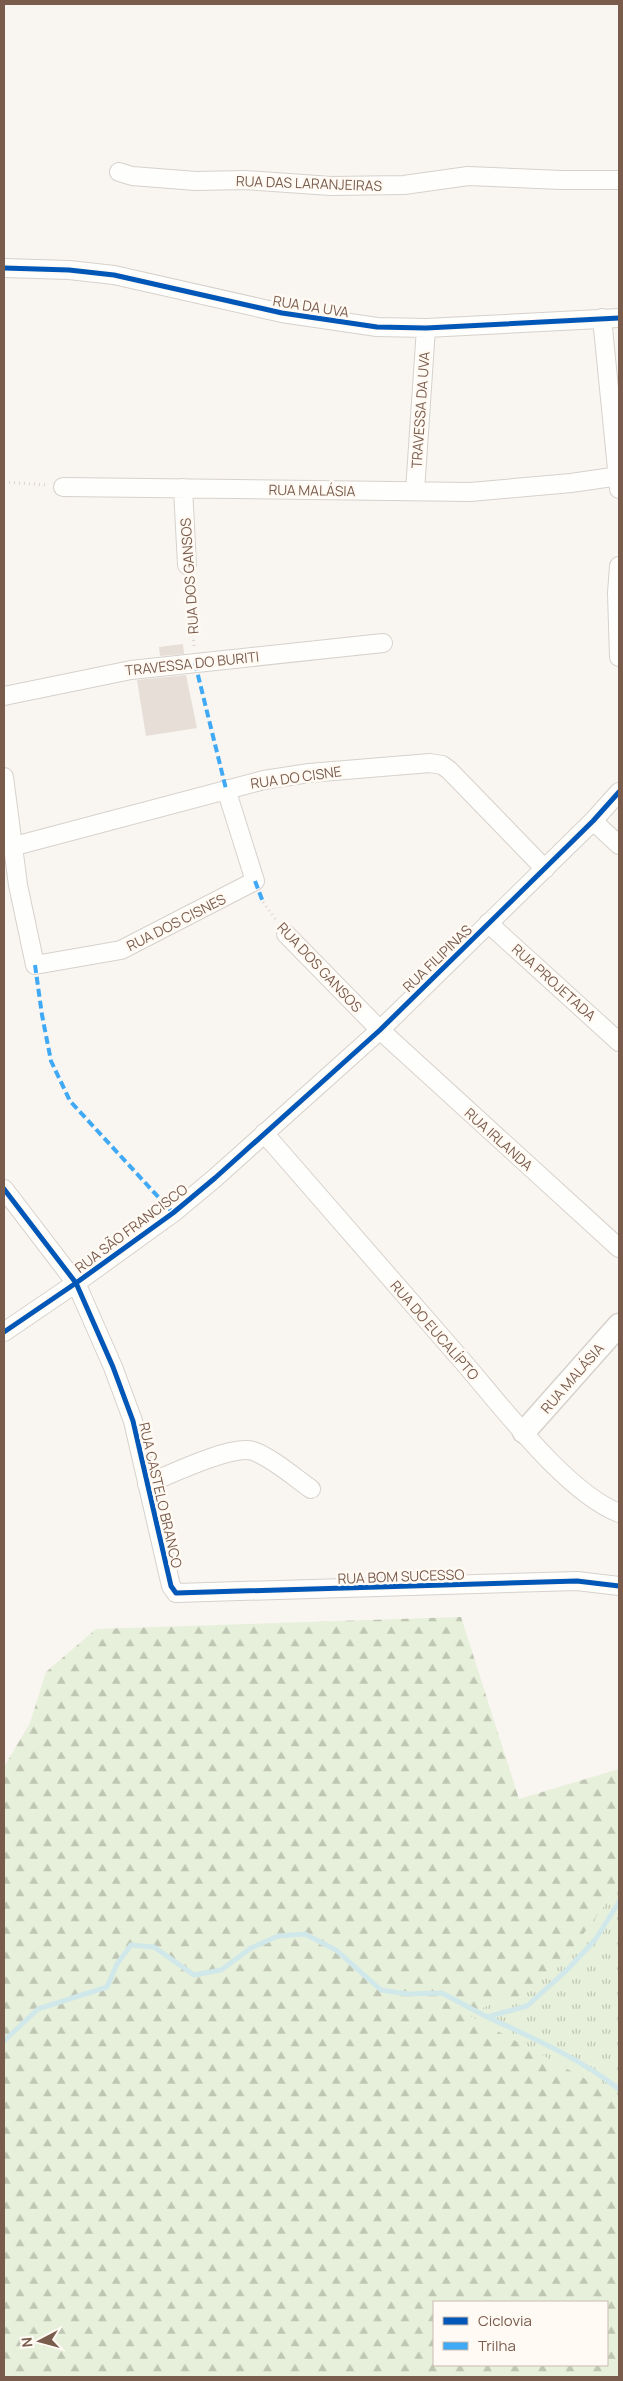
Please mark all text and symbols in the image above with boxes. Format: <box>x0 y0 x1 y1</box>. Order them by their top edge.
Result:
street label: RUA DAS LARANJEIRAS <box>236 171 383 195</box>
street label: RUA DA UVA <box>272 291 351 321</box>
street label: TRAVESSA DA UVA <box>406 351 434 469</box>
street label: RUA MALÁSIA <box>268 480 356 500</box>
street label: RUA DOS GANSOS <box>175 517 203 635</box>
street label: TRAVESSA DO BURITI <box>124 647 260 679</box>
street label: RUA DO CISNE <box>249 761 343 793</box>
street label: RUA DOS CISNES <box>123 889 229 955</box>
street label: RUA DOS GANSOS <box>273 918 367 1016</box>
street label: RUA FILIPINAS <box>398 920 476 996</box>
street label: RUA PROJETADA <box>508 939 600 1025</box>
street label: RUA IRLANDA <box>461 1103 537 1175</box>
street label: RUA SÃO FRANCISCO <box>71 1179 191 1277</box>
street label: RUA DO EUCALÍPTO <box>386 1276 484 1384</box>
street label: RUA MALÁSIA <box>536 1339 608 1417</box>
street label: RUA CASTELO BRANCO <box>135 1420 187 1570</box>
street label: RUA BOM SUCESSO <box>337 1564 465 1588</box>
legend <box>433 2301 608 2366</box>
text: Ciclovia <box>478 2310 532 2331</box>
north arrow <box>15 2316 65 2366</box>
text: Trilha <box>478 2335 516 2356</box>
text: N <box>17 2336 37 2348</box>

